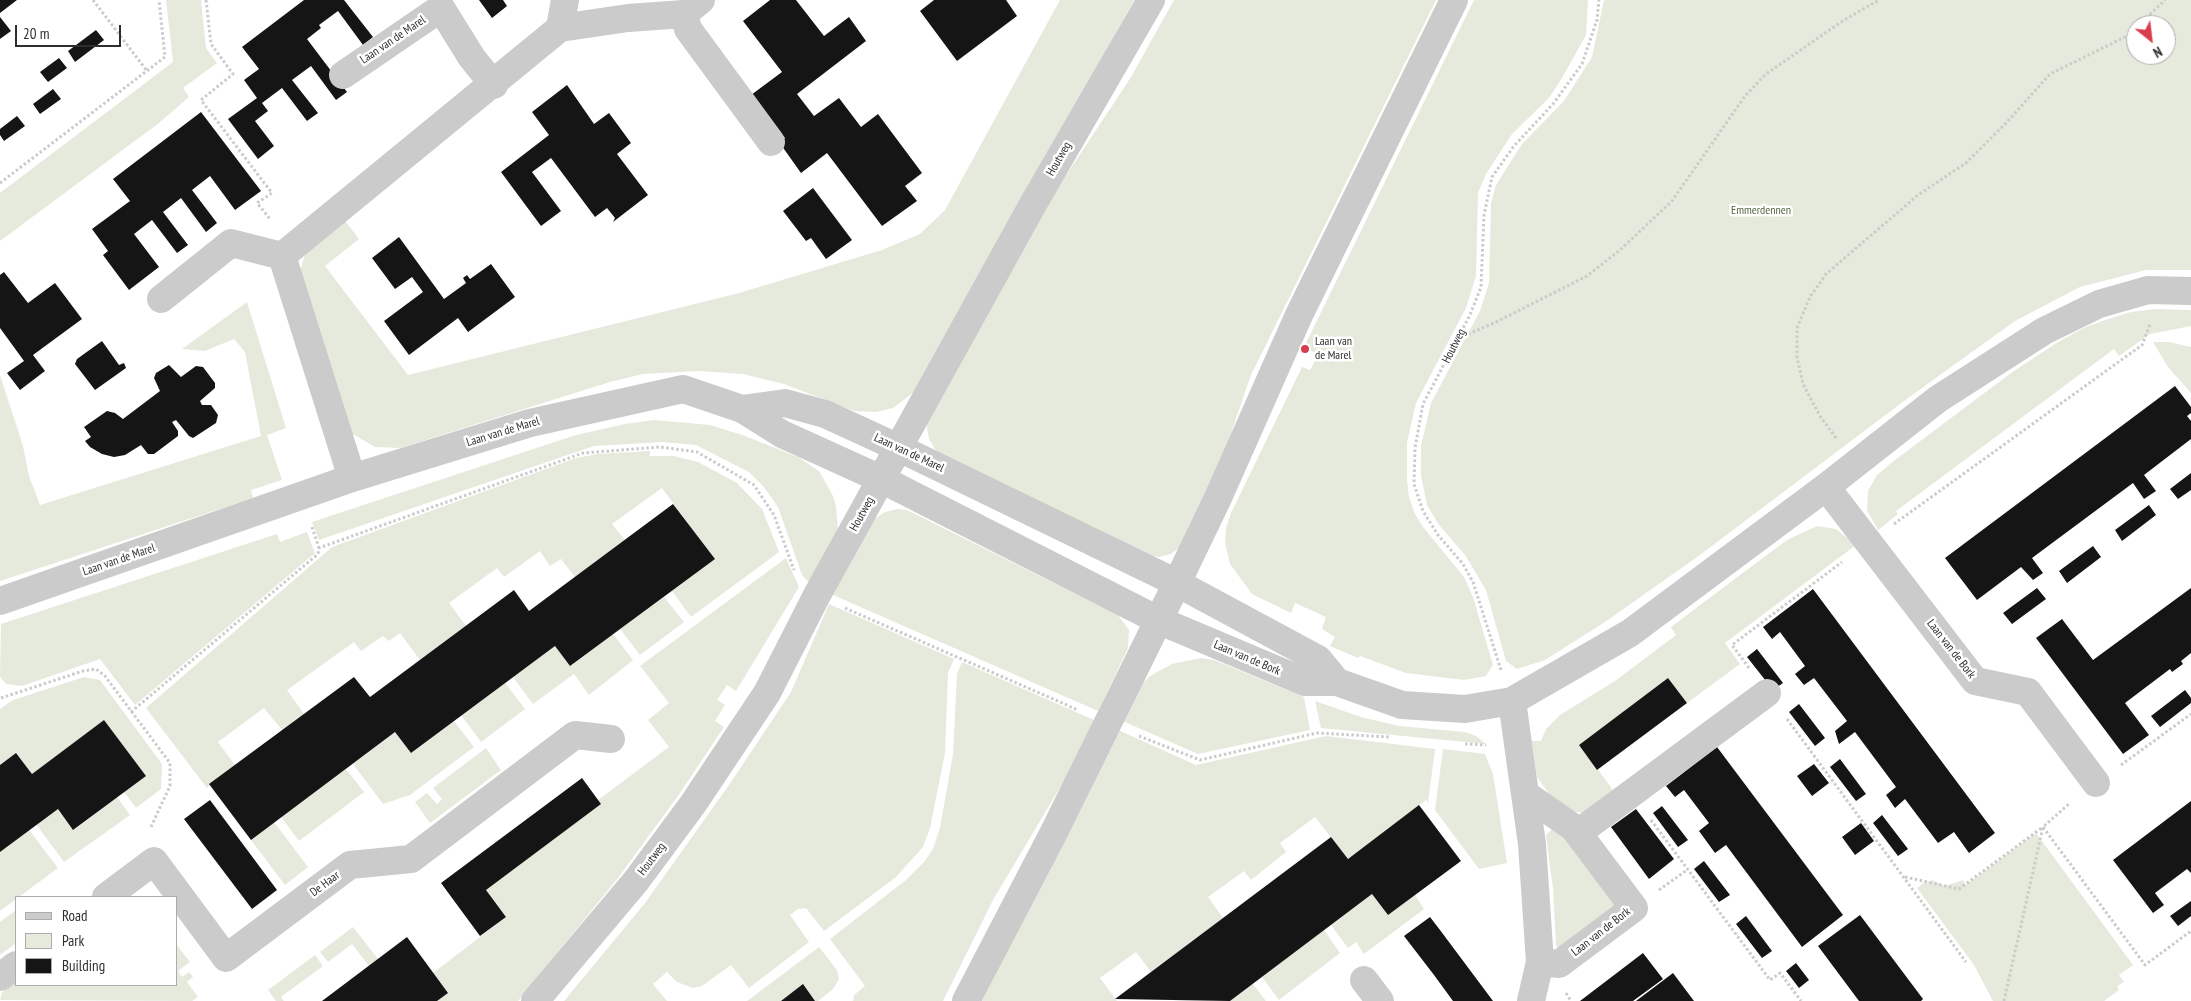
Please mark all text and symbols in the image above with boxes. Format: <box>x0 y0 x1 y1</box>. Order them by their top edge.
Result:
street label: Laan van de Marel <box>358 13 428 67</box>
scale bar <box>18 15 124 47</box>
north arrow <box>2126 15 2176 65</box>
text: 20 m <box>23 24 49 43</box>
text: N <box>2150 43 2165 62</box>
street label: Houtweg <box>1043 139 1075 179</box>
park label: Emmerdennen <box>1731 204 1791 218</box>
street label: Houtweg <box>1439 326 1469 366</box>
place label: Laan van de Marel <box>1315 335 1352 363</box>
marker: Laan van de Marel <box>1299 343 1311 355</box>
street label: Laan van de Marel <box>465 414 541 450</box>
street label: Laan van de Marel <box>872 430 946 476</box>
street label: Houtweg <box>847 494 877 534</box>
street label: Laan van de Marel <box>81 541 157 579</box>
street label: Laan van de Bork <box>1923 617 1979 681</box>
street label: Laan van de Bork <box>1212 638 1282 678</box>
street label: Houtweg <box>635 840 669 878</box>
street label: De Haar <box>307 868 343 900</box>
legend <box>15 896 178 986</box>
street label: Laan van de Bork <box>1569 904 1633 960</box>
text: Road <box>62 906 88 925</box>
text: Park <box>62 931 84 950</box>
text: Building <box>62 956 105 975</box>

